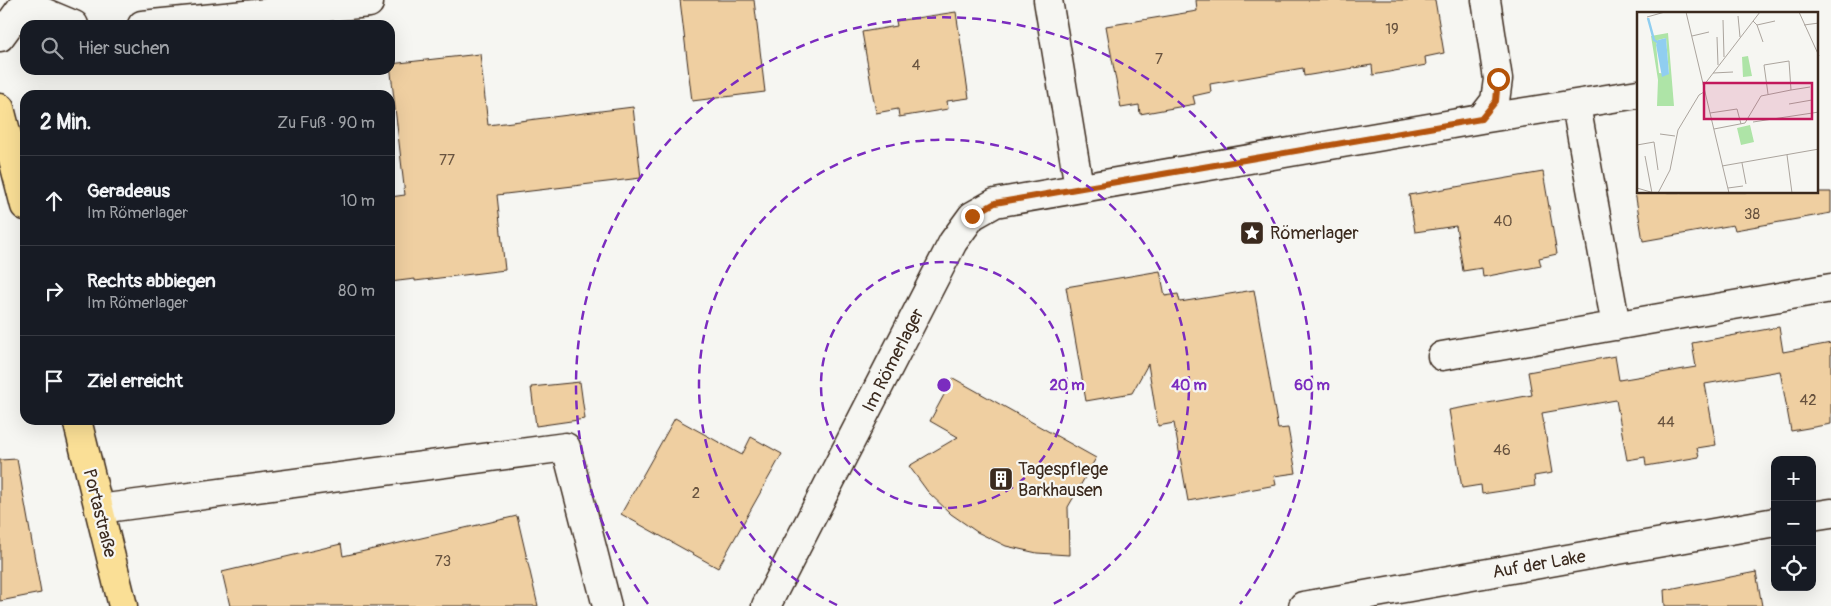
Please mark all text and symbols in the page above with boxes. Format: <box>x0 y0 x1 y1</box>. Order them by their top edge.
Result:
inset map <box>1637 12 1818 194</box>
search box <box>20 20 395 75</box>
house number: 19 <box>1385 20 1399 39</box>
icon: search <box>38 34 66 62</box>
text: Hier suchen <box>78 36 170 60</box>
house number: 7 <box>1155 50 1163 69</box>
house number: 4 <box>912 56 921 75</box>
route start <box>1487 68 1510 91</box>
text: 2 Min. <box>40 109 91 136</box>
text: Zu Fuß · 90 m <box>277 113 375 133</box>
house number: 77 <box>439 151 455 170</box>
text: Geradeaus <box>87 179 170 203</box>
icon: ahead <box>40 187 68 215</box>
text: 10 m <box>340 191 375 211</box>
text: Im Römerlager <box>87 203 188 223</box>
route end <box>961 205 984 228</box>
house number: 38 <box>1744 205 1760 224</box>
house number: 40 <box>1494 212 1512 231</box>
place icon: Römerlager <box>1239 220 1265 246</box>
place label: Römerlager <box>1270 222 1359 245</box>
text: Rechts abbiegen <box>87 269 216 293</box>
icon: right <box>40 277 68 305</box>
text: 80 m <box>338 281 375 301</box>
text: Im Römerlager <box>87 293 188 313</box>
street label: Im Römerlager <box>857 304 930 416</box>
icon: arrive <box>40 367 68 395</box>
text: Ziel erreicht <box>87 369 183 393</box>
centre of rings <box>935 376 953 394</box>
text: 20 m <box>1049 376 1085 395</box>
text: 40 m <box>1171 376 1207 395</box>
text: 60 m <box>1294 376 1330 395</box>
house number: 42 <box>1799 391 1817 410</box>
house number: 44 <box>1657 413 1675 432</box>
house number: 46 <box>1493 441 1511 460</box>
map controls <box>1771 456 1816 591</box>
button: + <box>1771 456 1816 501</box>
place label: Tagespflege Barkhausen <box>1018 458 1108 502</box>
street label: Portastraße <box>77 466 122 560</box>
building icon: Tagespflege Barkhausen <box>988 466 1014 492</box>
house number: 2 <box>692 484 700 503</box>
button: − <box>1771 501 1816 546</box>
street label: Auf der Lake <box>1491 545 1588 584</box>
button: locate <box>1771 546 1816 591</box>
house number: 73 <box>435 552 451 571</box>

